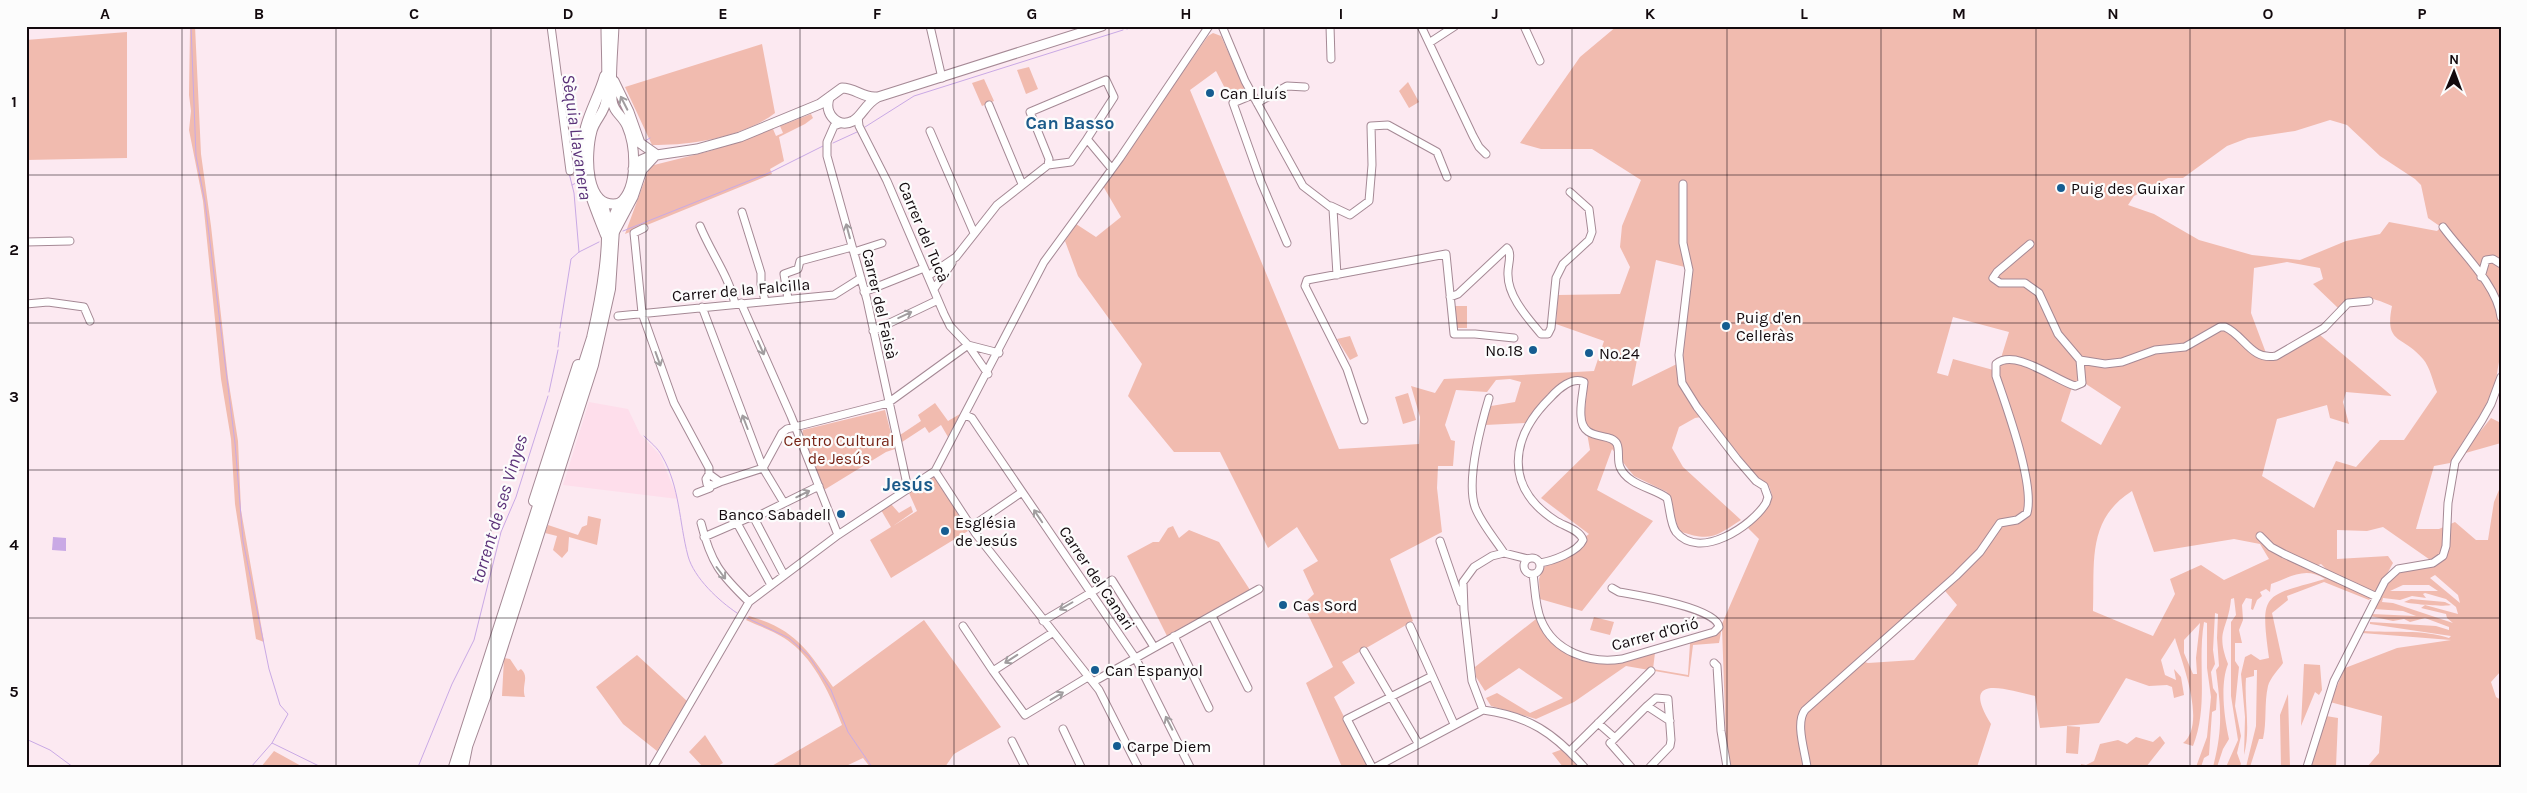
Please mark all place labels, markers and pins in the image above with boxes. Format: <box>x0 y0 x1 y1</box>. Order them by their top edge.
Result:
place label: Can Lluís <box>1220 84 1287 103</box>
marker: Can Lluís <box>1204 87 1216 99</box>
place label: Puig des Guixar <box>2071 179 2185 198</box>
marker: Puig des Guixar <box>2055 182 2067 194</box>
place label: Puig d'en Celleràs <box>1736 308 1802 345</box>
marker: Puig d'en Celleràs <box>1720 320 1732 332</box>
place label: No.18 <box>1485 341 1523 360</box>
marker: No.18 <box>1527 344 1539 356</box>
place label: No.24 <box>1599 344 1640 363</box>
marker: No.24 <box>1583 347 1595 359</box>
place label: Banco Sabadell <box>718 505 831 524</box>
marker: Banco Sabadell <box>835 508 847 520</box>
place label: Església de Jesús <box>955 513 1018 550</box>
marker: Església de Jesús <box>939 525 951 537</box>
place label: Cas Sord <box>1293 596 1358 615</box>
marker: Cas Sord <box>1277 599 1289 611</box>
place label: Can Espanyol <box>1105 661 1203 680</box>
marker: Can Espanyol <box>1089 664 1101 676</box>
place label: Carpe Diem <box>1127 737 1211 756</box>
marker: Carpe Diem <box>1111 740 1123 752</box>

